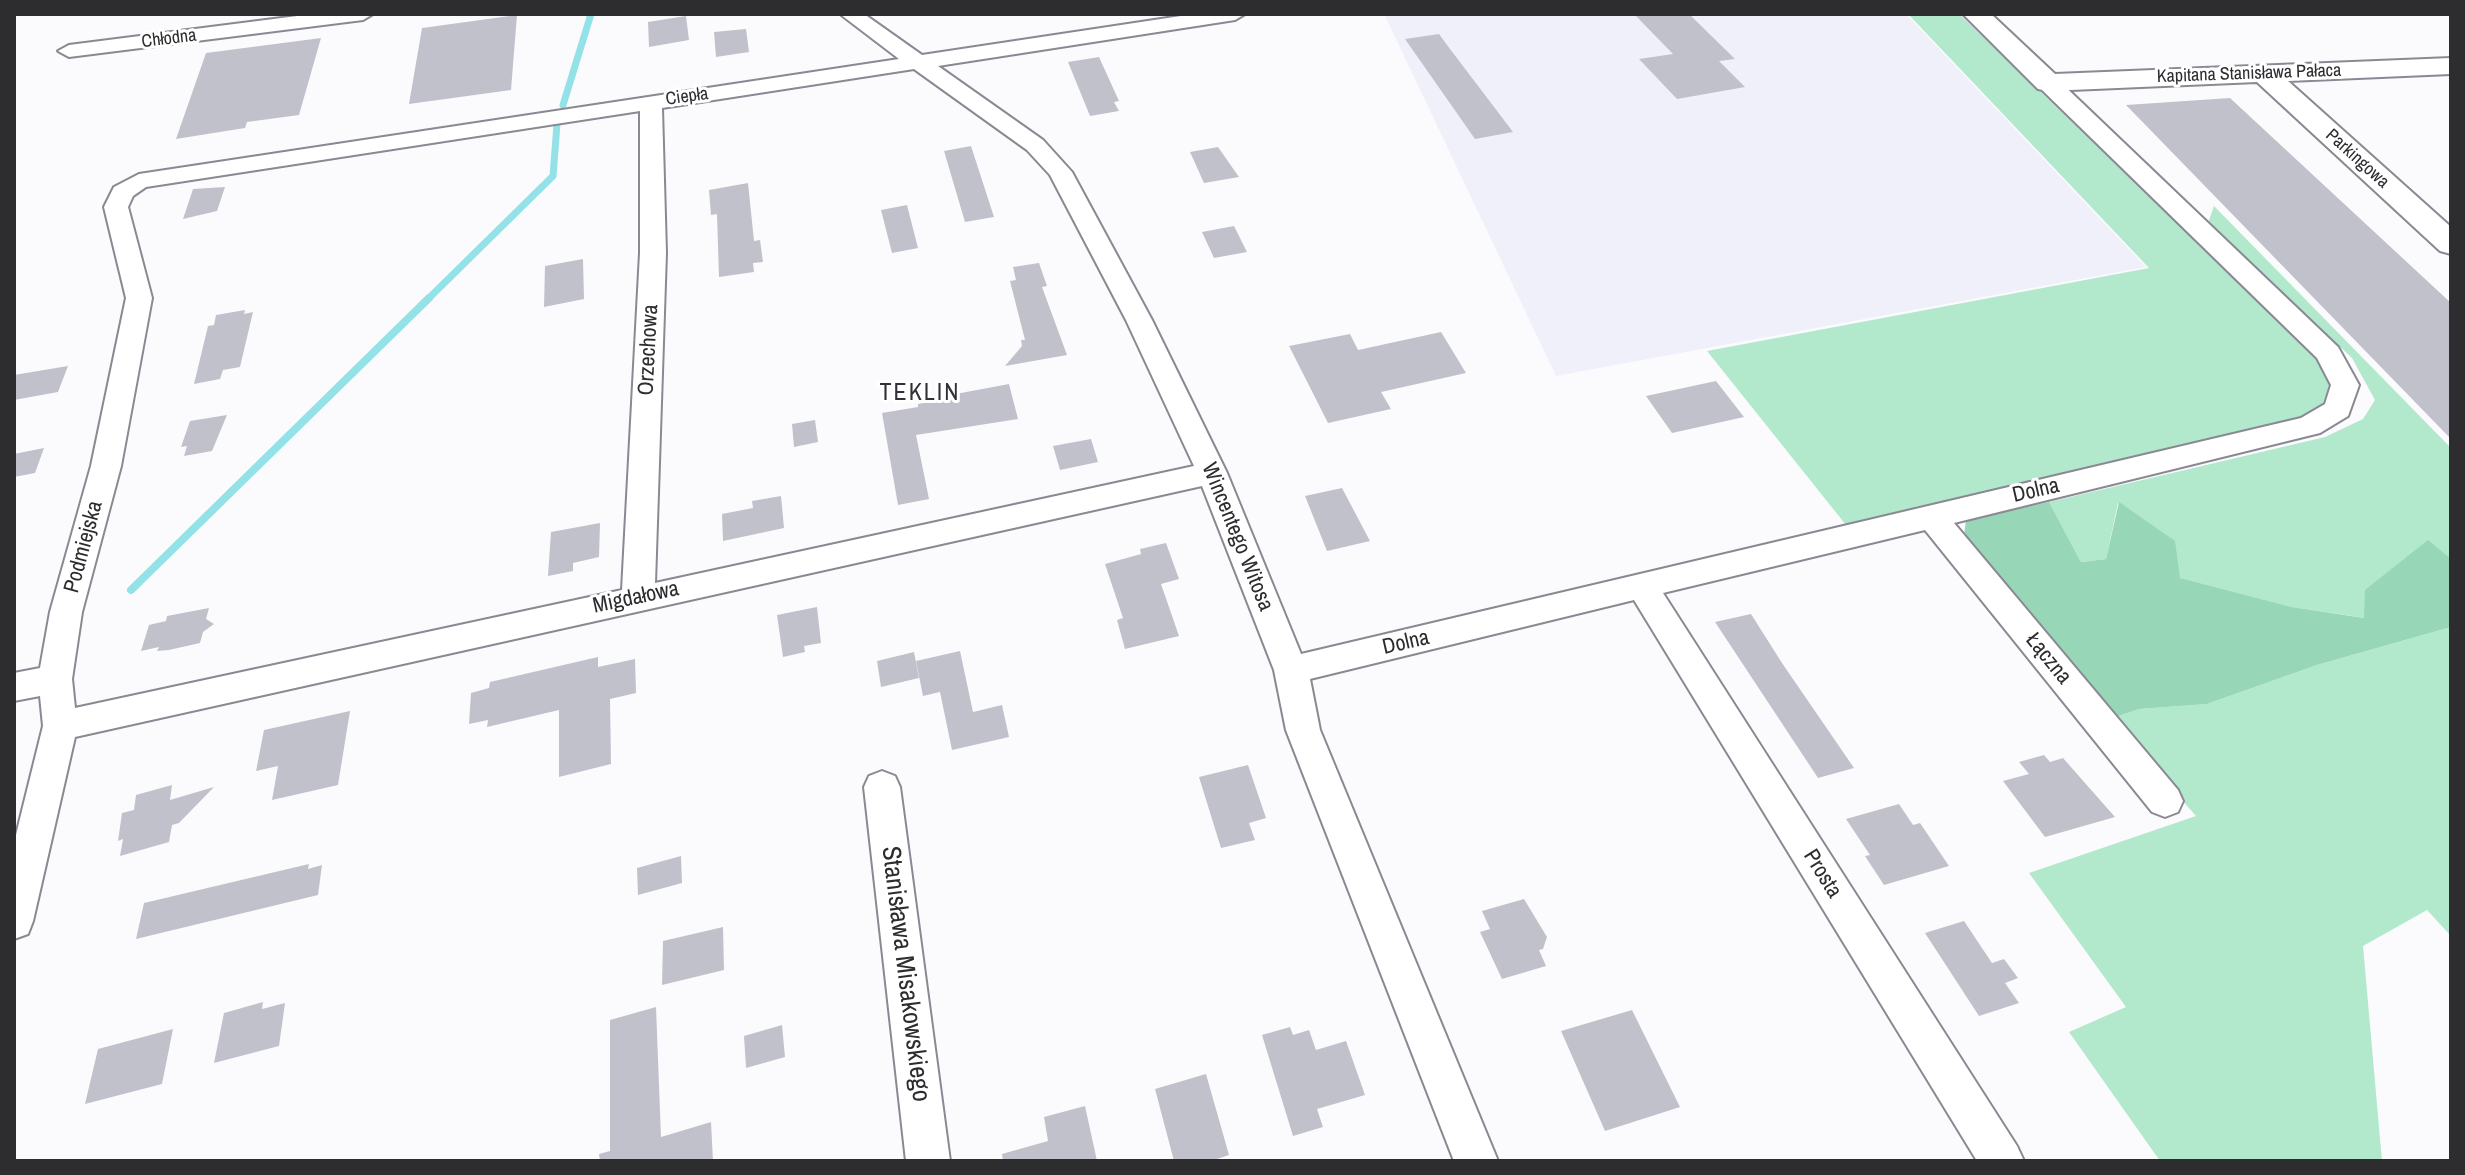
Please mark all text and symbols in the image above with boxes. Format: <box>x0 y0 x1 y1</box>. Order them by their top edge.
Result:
street label: Chłodna <box>140 25 198 53</box>
street label: Kapitana Stanisława Pałaca <box>2156 60 2342 88</box>
street label: Ciepła <box>664 83 710 111</box>
street label: Parkingowa <box>2321 125 2393 193</box>
street label: Orzechowa <box>633 304 665 396</box>
district label: TEKLIN <box>880 380 960 408</box>
street label: Wincentego Witosa <box>1195 459 1279 615</box>
street label: Dolna <box>2010 473 2062 509</box>
street label: Podmiejska <box>59 498 109 596</box>
street label: Migdałowa <box>591 576 681 620</box>
street label: Dolna <box>1380 625 1432 661</box>
street label: Łączna <box>2019 628 2077 690</box>
street label: Stanisława Misakowskiego <box>874 844 936 1104</box>
street label: Prosta <box>1797 845 1847 903</box>

